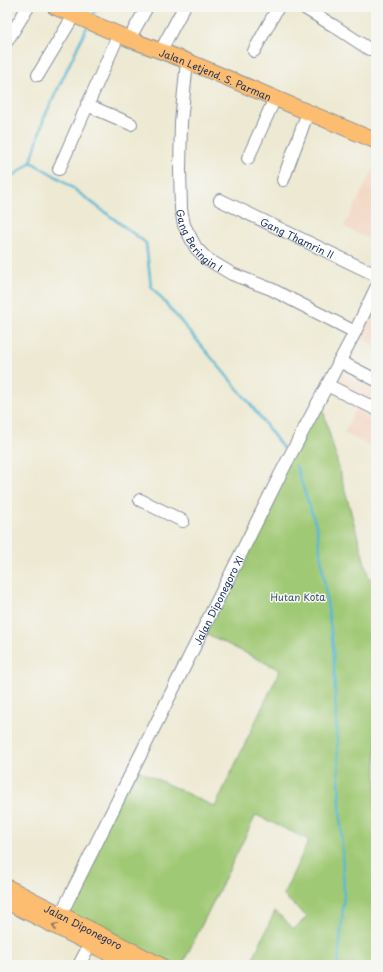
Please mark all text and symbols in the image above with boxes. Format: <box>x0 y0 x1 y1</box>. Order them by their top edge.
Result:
street label: Jalan Letjend. S. Parman <box>157 44 274 104</box>
street label: Gang Beringin I <box>174 208 226 274</box>
street label: Gang Thamrin II <box>258 213 337 261</box>
street label: Jalan Diponegoro XI <box>189 553 246 647</box>
park label: Hutan Kota <box>270 589 326 604</box>
street label: Jalan Diponegoro <box>42 900 126 952</box>
one-way arrow <box>52 924 60 931</box>

